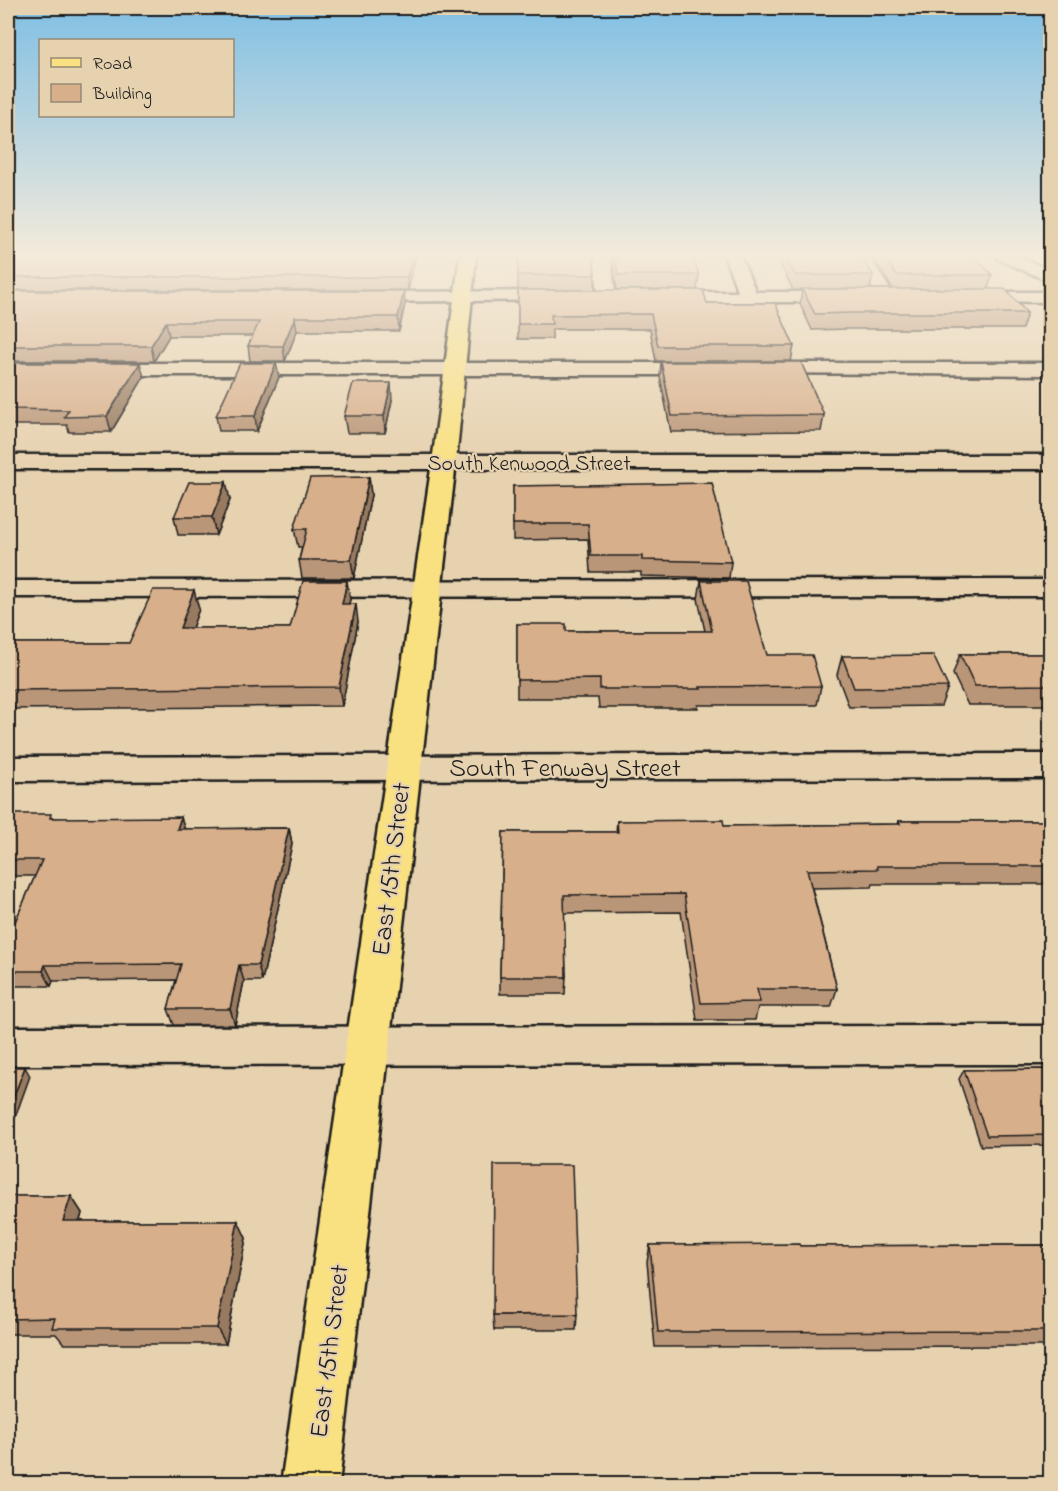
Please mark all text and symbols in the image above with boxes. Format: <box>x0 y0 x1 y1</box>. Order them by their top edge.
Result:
legend <box>39 39 234 117</box>
text: Road <box>93 52 132 78</box>
text: Building <box>92 82 152 109</box>
street label: South Kenwood Street <box>427 449 631 481</box>
street label: South Fenway Street <box>449 751 681 789</box>
street label: East 15th Street <box>363 780 423 958</box>
street label: East 15th Street <box>301 1262 361 1440</box>

